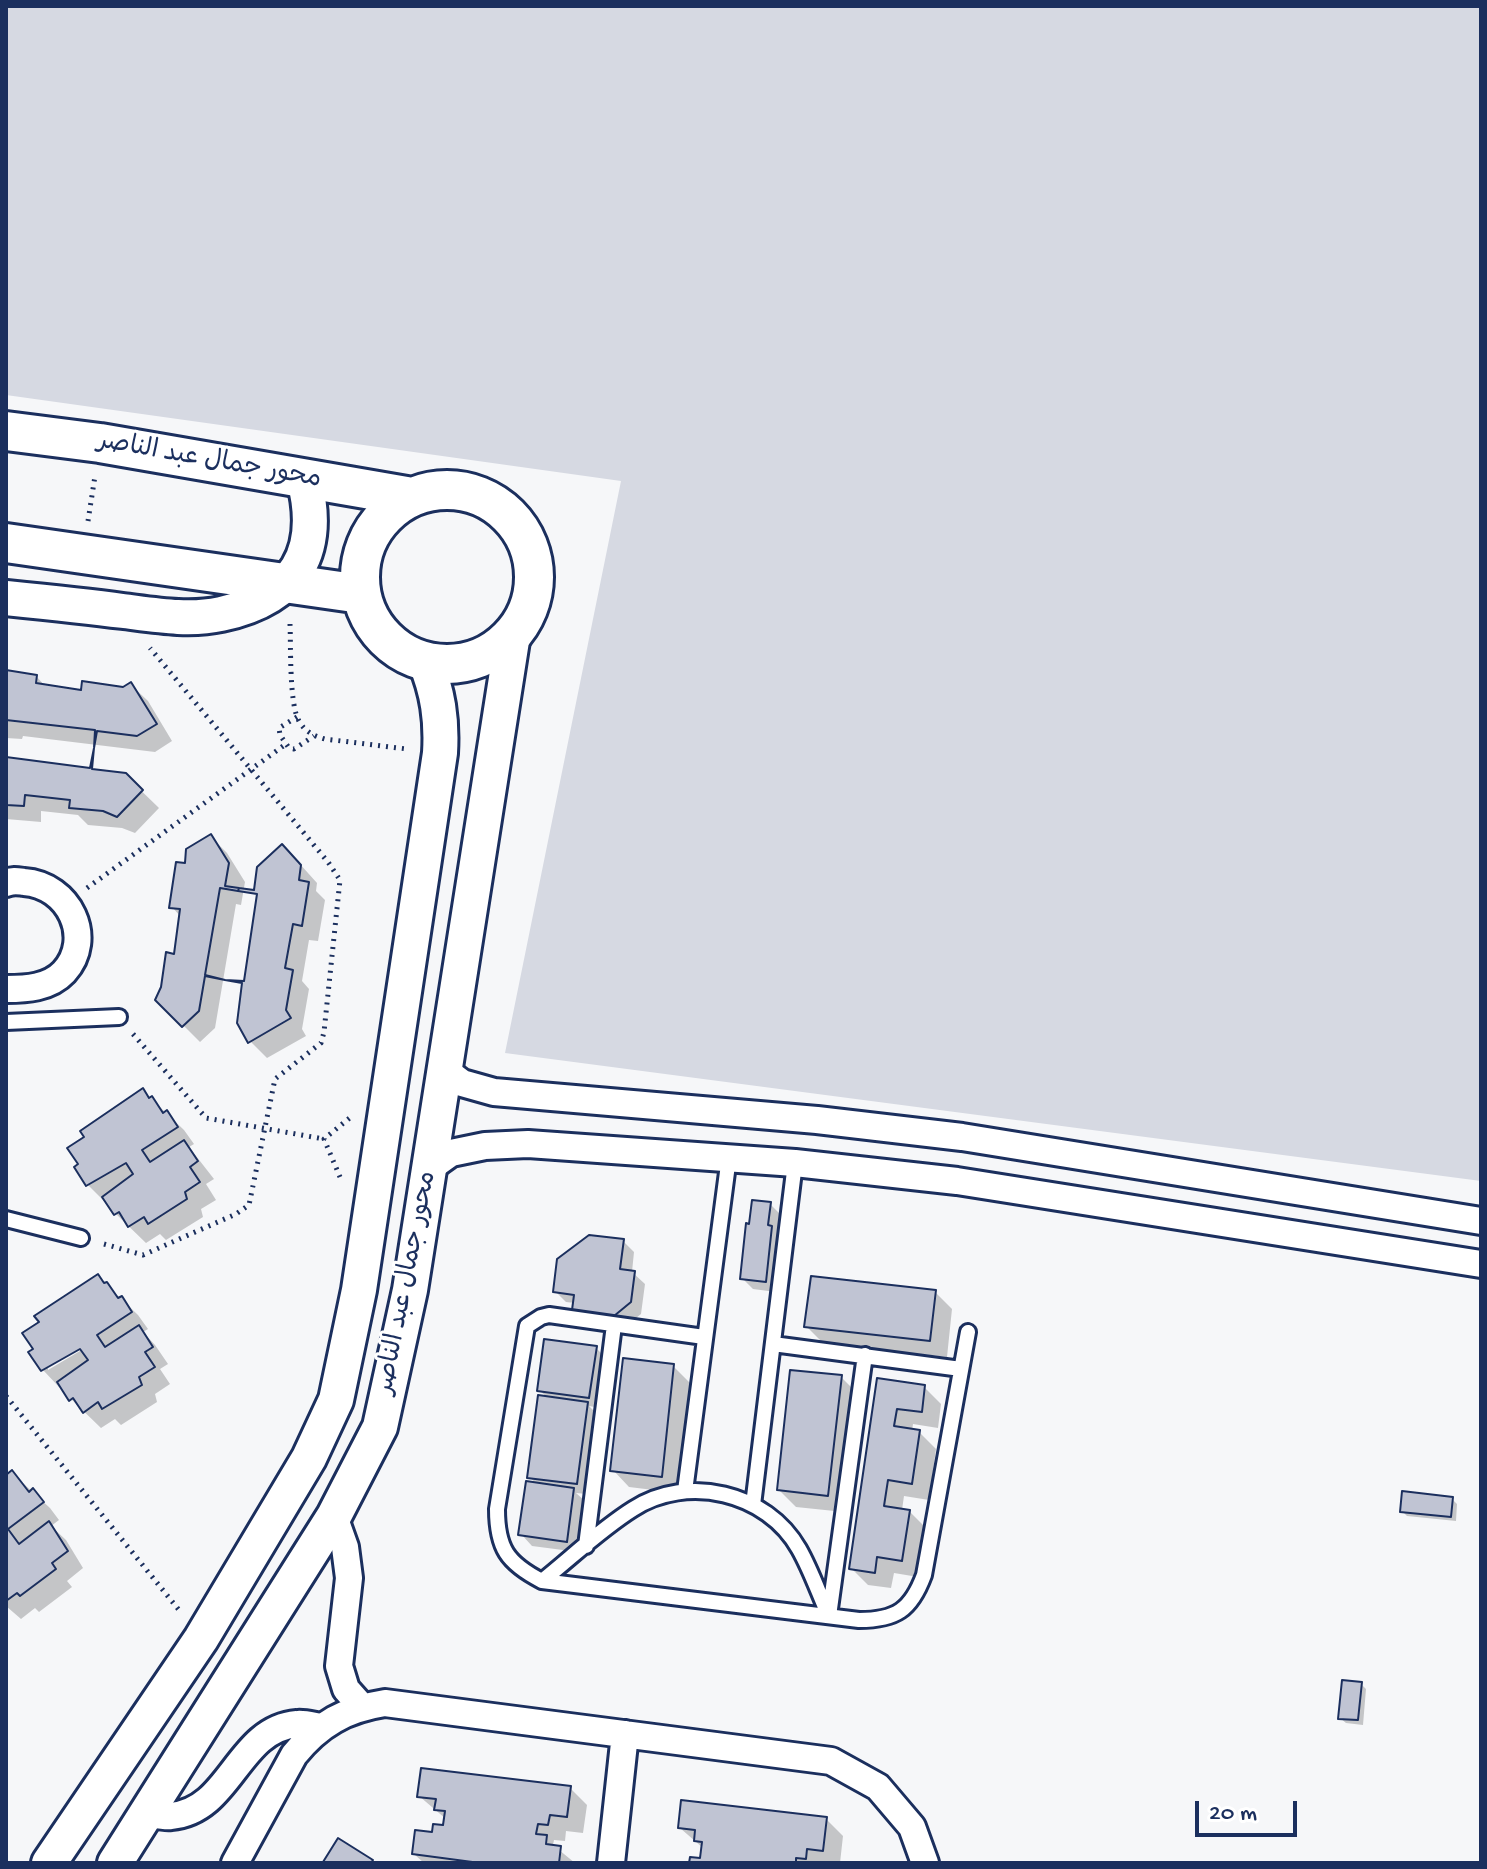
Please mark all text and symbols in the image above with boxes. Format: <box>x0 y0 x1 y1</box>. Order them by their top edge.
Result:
street label: محور جمال عبد الناصر <box>95 427 323 497</box>
street label: محور جمال عبد الناصر <box>371 1169 445 1397</box>
scale bar <box>1199 1785 1301 1835</box>
text: 20 m <box>1209 1800 1257 1829</box>

